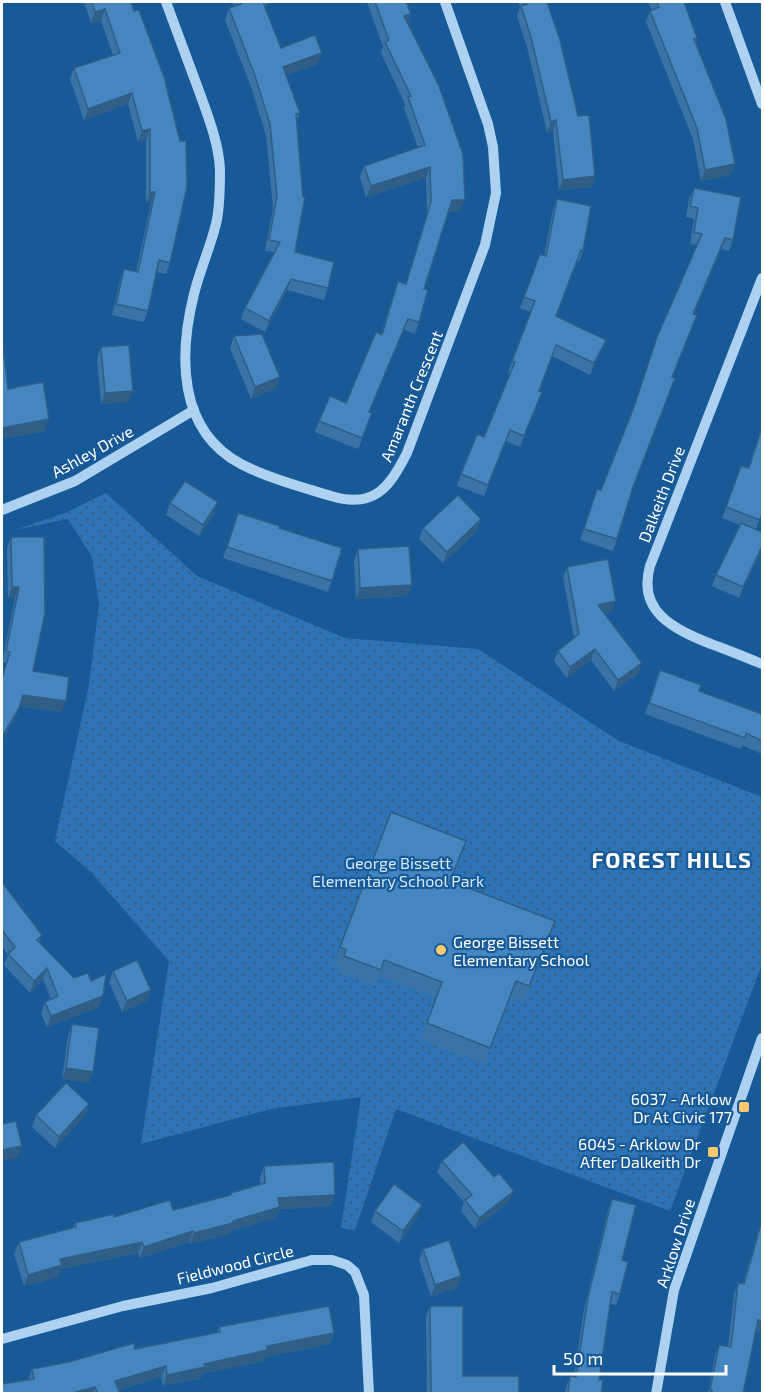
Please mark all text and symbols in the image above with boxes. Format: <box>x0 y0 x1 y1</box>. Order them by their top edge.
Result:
street label: Amaranth Crescent <box>376 328 446 464</box>
street label: Ashley Drive <box>48 421 136 481</box>
street label: Dalkeith Drive <box>634 443 688 545</box>
district label: FOREST HILLS <box>592 846 752 872</box>
park label: George Bissett Elementary School Park <box>312 853 484 890</box>
place label: George Bissett Elementary School <box>453 932 589 969</box>
marker: George Bissett Elementary School <box>434 943 448 957</box>
place label: 6037 - Arklow Dr At Civic 177 <box>631 1089 732 1126</box>
marker: 6037 - Arklow Dr At Civic 177 <box>737 1100 751 1114</box>
place label: 6045 - Arklow Dr After Dalkeith Dr <box>578 1134 702 1171</box>
marker: 6045 - Arklow Dr After Dalkeith Dr <box>706 1145 720 1159</box>
street label: Arklow Drive <box>652 1196 698 1290</box>
street label: Fieldwood Circle <box>175 1240 295 1288</box>
scale bar <box>554 1338 726 1376</box>
text: 50 m <box>563 1347 603 1369</box>

